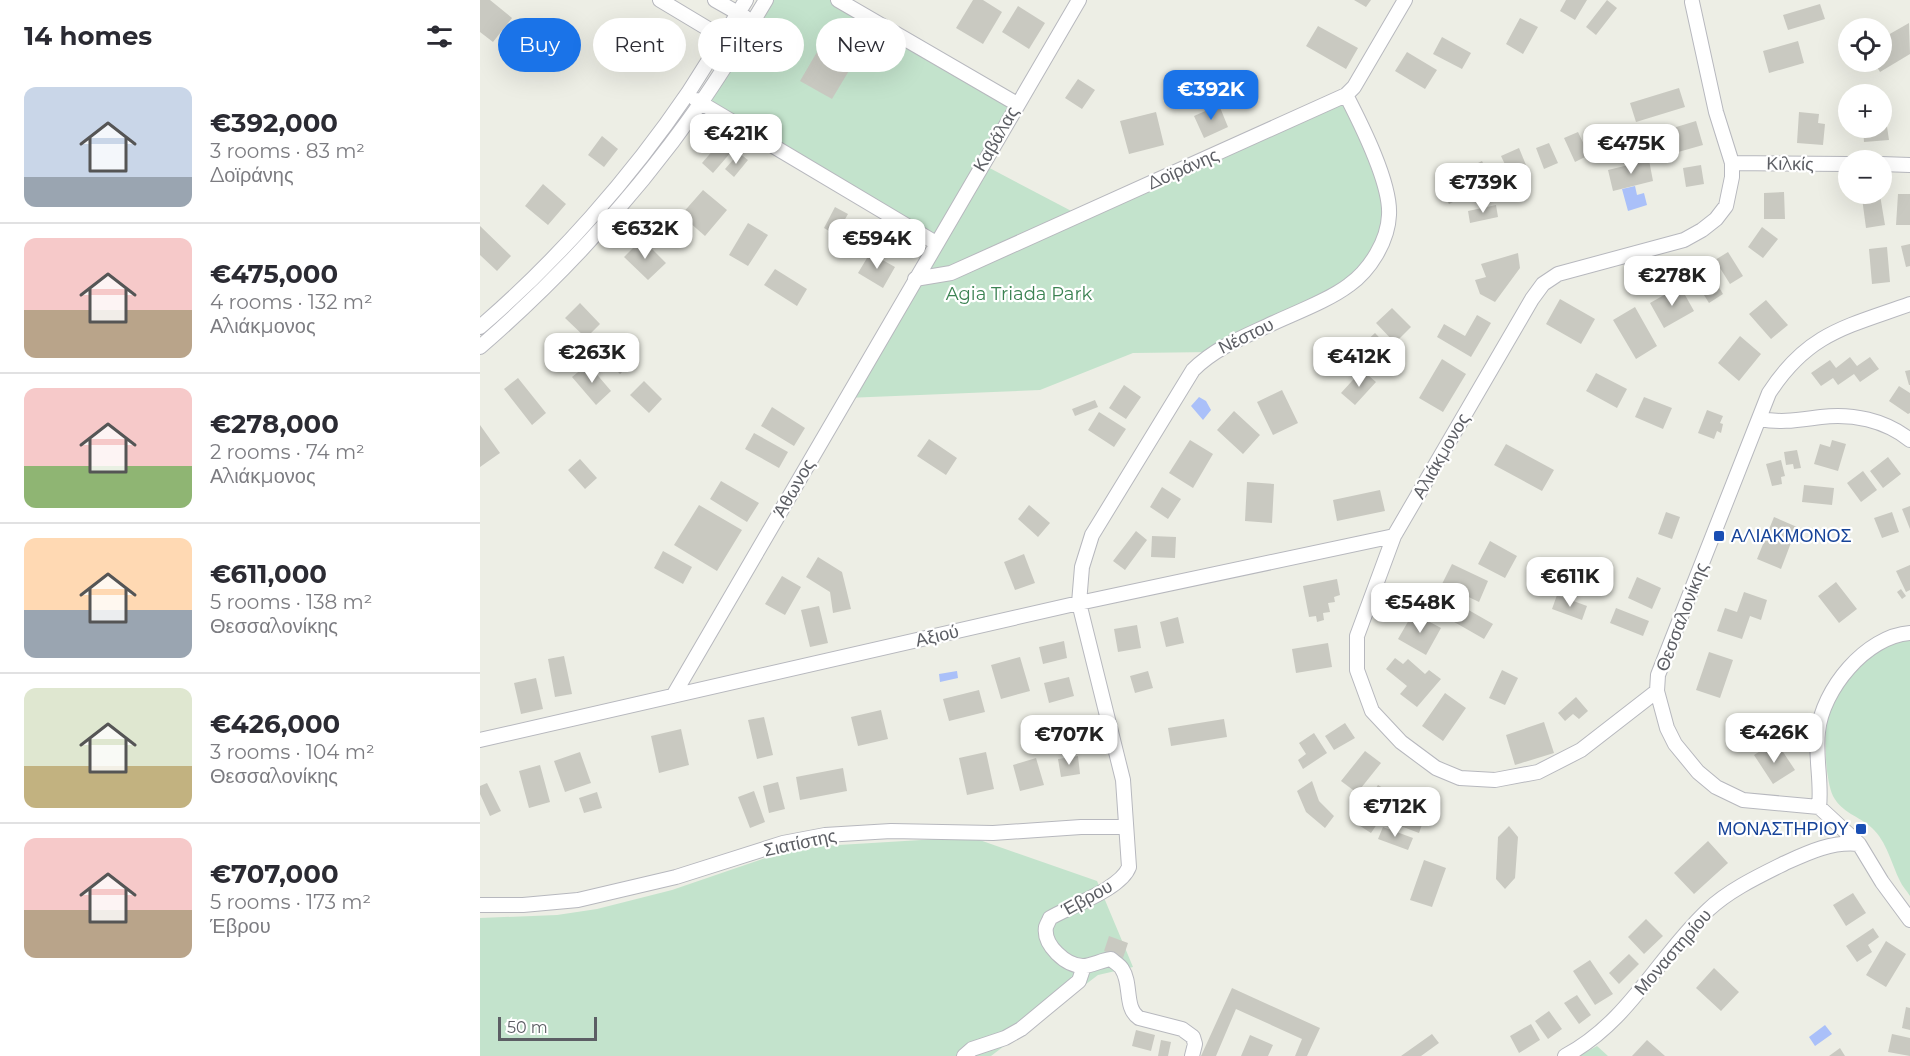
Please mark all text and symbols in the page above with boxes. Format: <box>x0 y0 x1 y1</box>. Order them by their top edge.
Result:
chip: Buy <box>498 18 581 72</box>
chip: Rent <box>593 18 686 72</box>
chip: Filters <box>698 18 804 72</box>
chip: New <box>816 18 906 72</box>
map controls <box>1838 18 1892 204</box>
button: locate <box>1838 18 1892 72</box>
text: 14 homes <box>24 20 152 52</box>
icon: filters <box>423 20 456 53</box>
pin: €392K <box>1169 70 1253 121</box>
text: €392K <box>1177 77 1245 101</box>
button: + <box>1838 84 1892 138</box>
street label: Καβάλας <box>969 102 1024 176</box>
text: €392,000 <box>210 107 338 139</box>
icon: home <box>72 111 144 183</box>
pin: €421K <box>694 114 778 165</box>
text: €421K <box>704 121 768 145</box>
pin: €475K <box>1589 124 1673 175</box>
text: €475K <box>1597 131 1665 155</box>
text: 3 rooms · 83 m² <box>210 139 365 163</box>
street label: Δοϊράνης <box>1144 144 1222 194</box>
button: − <box>1838 150 1892 204</box>
street label: Κιλκίς <box>1766 153 1814 175</box>
text: Δοϊράνης <box>210 163 294 187</box>
pin: €739K <box>1441 163 1525 214</box>
text: €739K <box>1449 170 1517 194</box>
pin: €632K <box>603 209 687 260</box>
text: €632K <box>612 216 678 240</box>
pin: €594K <box>835 219 919 270</box>
text: €594K <box>842 226 912 250</box>
pin: €278K <box>1630 256 1714 307</box>
text: €475,000 <box>210 258 338 290</box>
icon: home <box>72 262 144 334</box>
text: €278K <box>1638 263 1706 287</box>
park label: Agia Triada Park <box>946 283 1093 305</box>
text: 4 rooms · 132 m² <box>210 290 373 314</box>
street label: Νέστου <box>1215 313 1277 359</box>
text: Αλιάκμονος <box>210 314 316 338</box>
pin: €263K <box>550 333 634 384</box>
pin: €412K <box>1317 337 1401 388</box>
text: €263K <box>558 340 626 364</box>
text: €412K <box>1327 344 1391 368</box>
text: €278,000 <box>210 408 339 440</box>
street label: Αλιάκμονος <box>1408 409 1474 503</box>
icon: home <box>72 412 144 484</box>
text: 2 rooms · 74 m² <box>210 440 365 464</box>
street label: Άθωνος <box>769 455 820 521</box>
text: Αλιάκμονος <box>210 464 316 488</box>
place label: ΑΛΙΑΚΜΟΝΟΣ <box>1731 525 1852 547</box>
marker: ΑΛΙΑΚΜΟΝΟΣ <box>1712 529 1726 543</box>
pin: €611K <box>1528 557 1612 608</box>
text: €611,000 <box>210 558 327 590</box>
street label: Θεσσαλονίκης <box>1651 559 1713 675</box>
icon: home <box>72 562 144 634</box>
text: €611K <box>1540 564 1600 588</box>
pin: €548K <box>1378 583 1462 634</box>
text: 5 rooms · 138 m² <box>210 590 372 614</box>
text: €548K <box>1385 590 1455 614</box>
text: Θεσσαλονίκης <box>210 614 338 638</box>
street label: Αξιού <box>913 620 961 652</box>
text: €426,000 <box>210 708 340 740</box>
icon: home <box>72 712 144 784</box>
pin: €426K <box>1732 713 1816 764</box>
pin: €707K <box>1027 715 1111 766</box>
text: €426K <box>1739 720 1809 744</box>
text: €707K <box>1035 722 1103 746</box>
text: 3 rooms · 104 m² <box>210 740 375 764</box>
text: Θεσσαλονίκης <box>210 764 338 788</box>
pin: €712K <box>1353 787 1437 838</box>
text: €712K <box>1363 794 1427 818</box>
place label: ΜΟΝΑΣΤΗΡΙΟΥ <box>1717 818 1849 840</box>
marker: ΜΟΝΑΣΤΗΡΙΟΥ <box>1854 822 1868 836</box>
street label: Σιατίστης <box>762 825 839 861</box>
text: €707,000 <box>210 858 339 890</box>
icon: home <box>72 862 144 934</box>
street label: Έβρου <box>1057 875 1116 921</box>
text: 5 rooms · 173 m² <box>210 890 371 914</box>
street label: Μοναστηρίου <box>1630 905 1716 999</box>
text: Έβρου <box>210 914 271 938</box>
scale bar <box>498 1014 597 1042</box>
text: 50 m <box>507 1018 548 1037</box>

